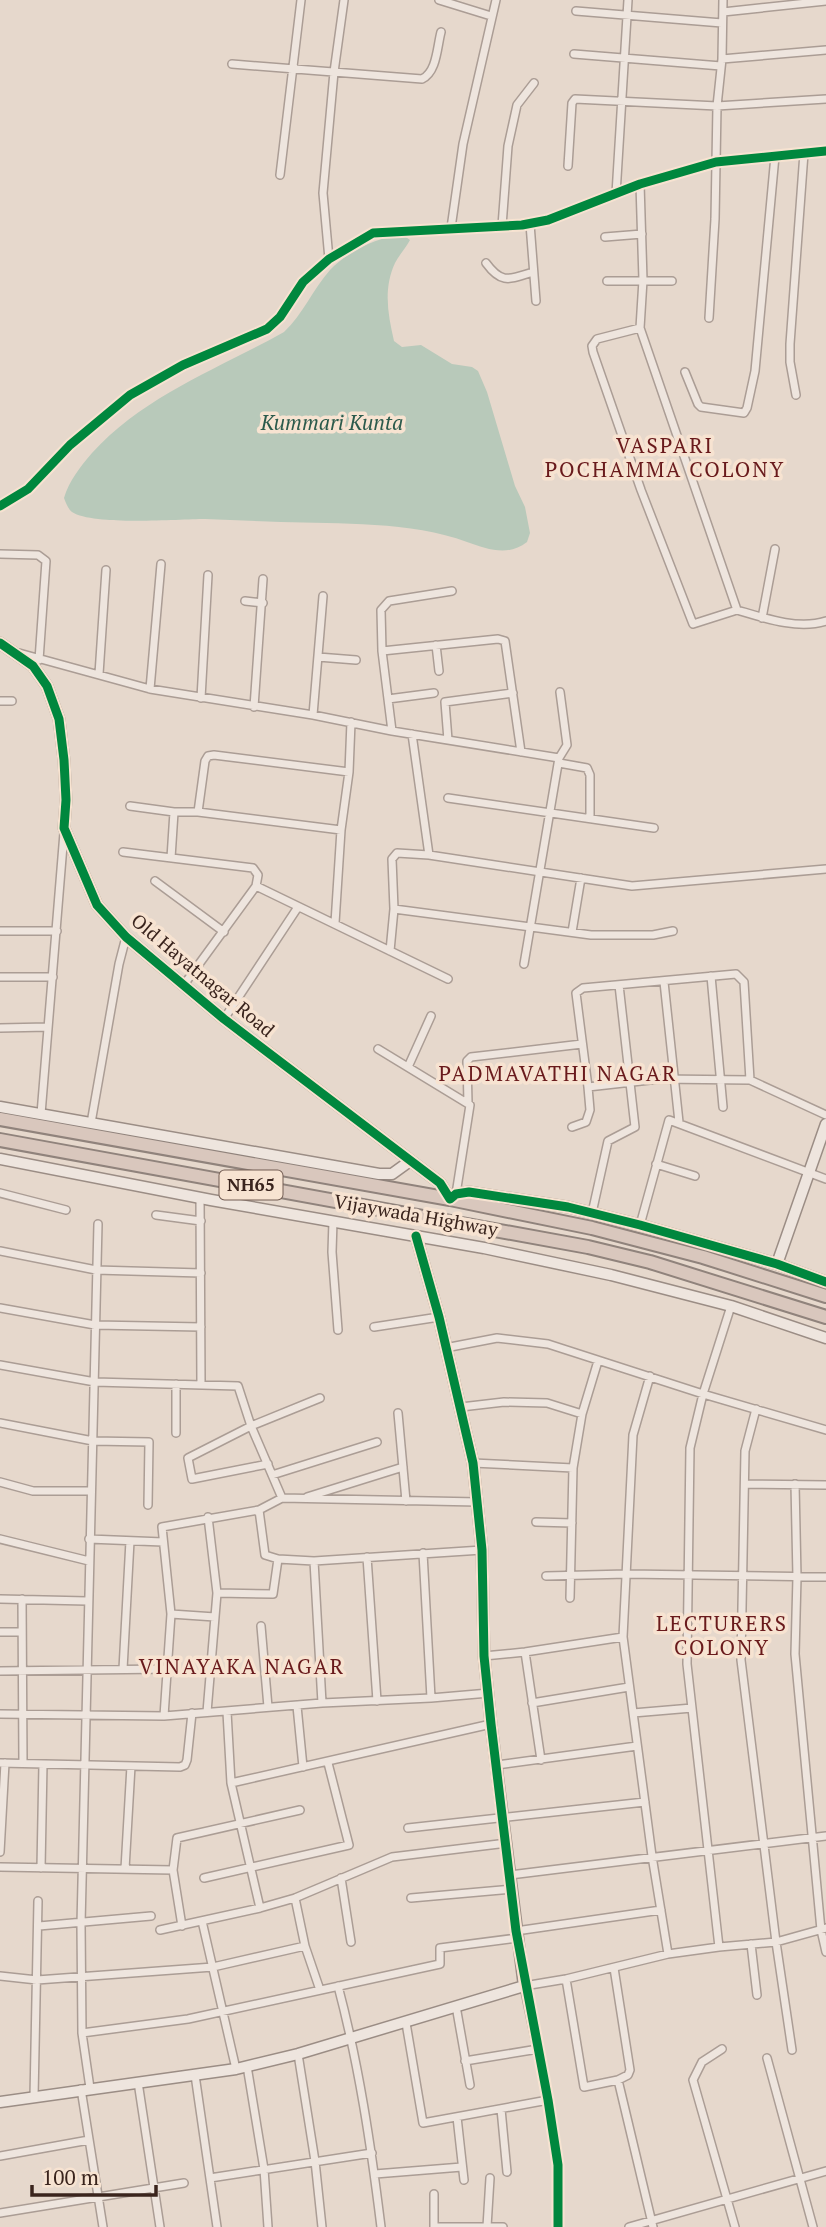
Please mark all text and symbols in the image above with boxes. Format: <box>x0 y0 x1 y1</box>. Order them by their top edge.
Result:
water label: Kummari Kunta <box>260 408 403 436</box>
district label: VASPARI POCHAMMA COLONY <box>545 431 785 483</box>
street label: Old Hayatnagar Road <box>127 907 280 1042</box>
district label: PADMAVATHI NAGAR <box>439 1059 677 1087</box>
road number: NH65 <box>219 1170 282 1200</box>
street label: Vijaywada Highway <box>332 1188 500 1241</box>
district label: LECTURERS COLONY <box>656 1609 788 1661</box>
district label: VINAYAKA NAGAR <box>139 1652 345 1680</box>
scale bar <box>32 2154 156 2198</box>
text: 100 m <box>42 2163 99 2191</box>

